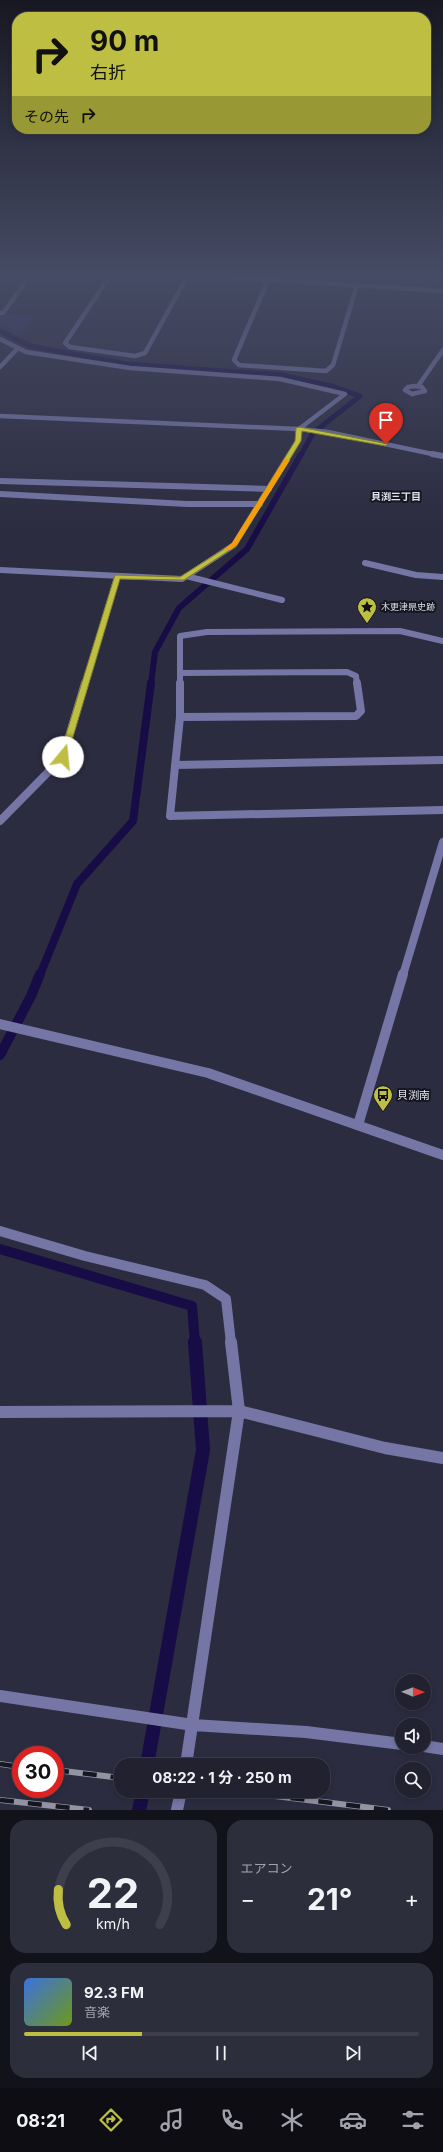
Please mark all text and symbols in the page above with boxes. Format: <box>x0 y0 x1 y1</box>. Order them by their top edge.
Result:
text: 90 m <box>90 24 159 58</box>
icon: right <box>24 28 76 80</box>
text: 右折 <box>90 62 126 83</box>
icon: right <box>77 104 99 126</box>
text: その先 <box>24 107 69 126</box>
pin <box>369 403 403 444</box>
icon: arrive <box>375 409 397 431</box>
district label: 貝渕三丁目 <box>371 490 421 502</box>
place icon: 木更津県史跡 <box>356 596 378 624</box>
place label: 木更津県史跡 <box>381 601 435 612</box>
position arrow <box>42 736 84 778</box>
bus stop icon: 貝渕南 <box>372 1084 394 1112</box>
place label: 貝渕南 <box>397 1088 430 1102</box>
north arrow <box>395 1674 431 1710</box>
map controls <box>395 1674 431 1798</box>
button: sound <box>395 1718 431 1754</box>
speed limit sign: 30 <box>12 1746 64 1798</box>
button: search <box>395 1762 431 1798</box>
text: 08:22 · 1 分 · 250 m <box>152 1768 292 1787</box>
text: エアコン <box>241 1860 293 1876</box>
text: 22 <box>87 1867 139 1917</box>
text: 21° <box>307 1881 353 1917</box>
text: − <box>241 1886 255 1912</box>
text: + <box>404 1886 419 1912</box>
text: km/h <box>96 1914 130 1931</box>
text: 92.3 FM <box>84 1983 144 2002</box>
text: 音楽 <box>84 2004 110 2020</box>
icon: previous <box>79 2042 101 2064</box>
icon: pause <box>210 2042 232 2064</box>
icon: next <box>342 2042 364 2064</box>
icon: directions <box>97 2106 125 2134</box>
icon: music <box>158 2106 186 2134</box>
icon: phone <box>218 2106 246 2134</box>
icon: climate <box>278 2106 306 2134</box>
icon: car <box>339 2106 367 2134</box>
icon: filters <box>399 2106 427 2134</box>
text: 08:21 <box>16 2110 65 2131</box>

